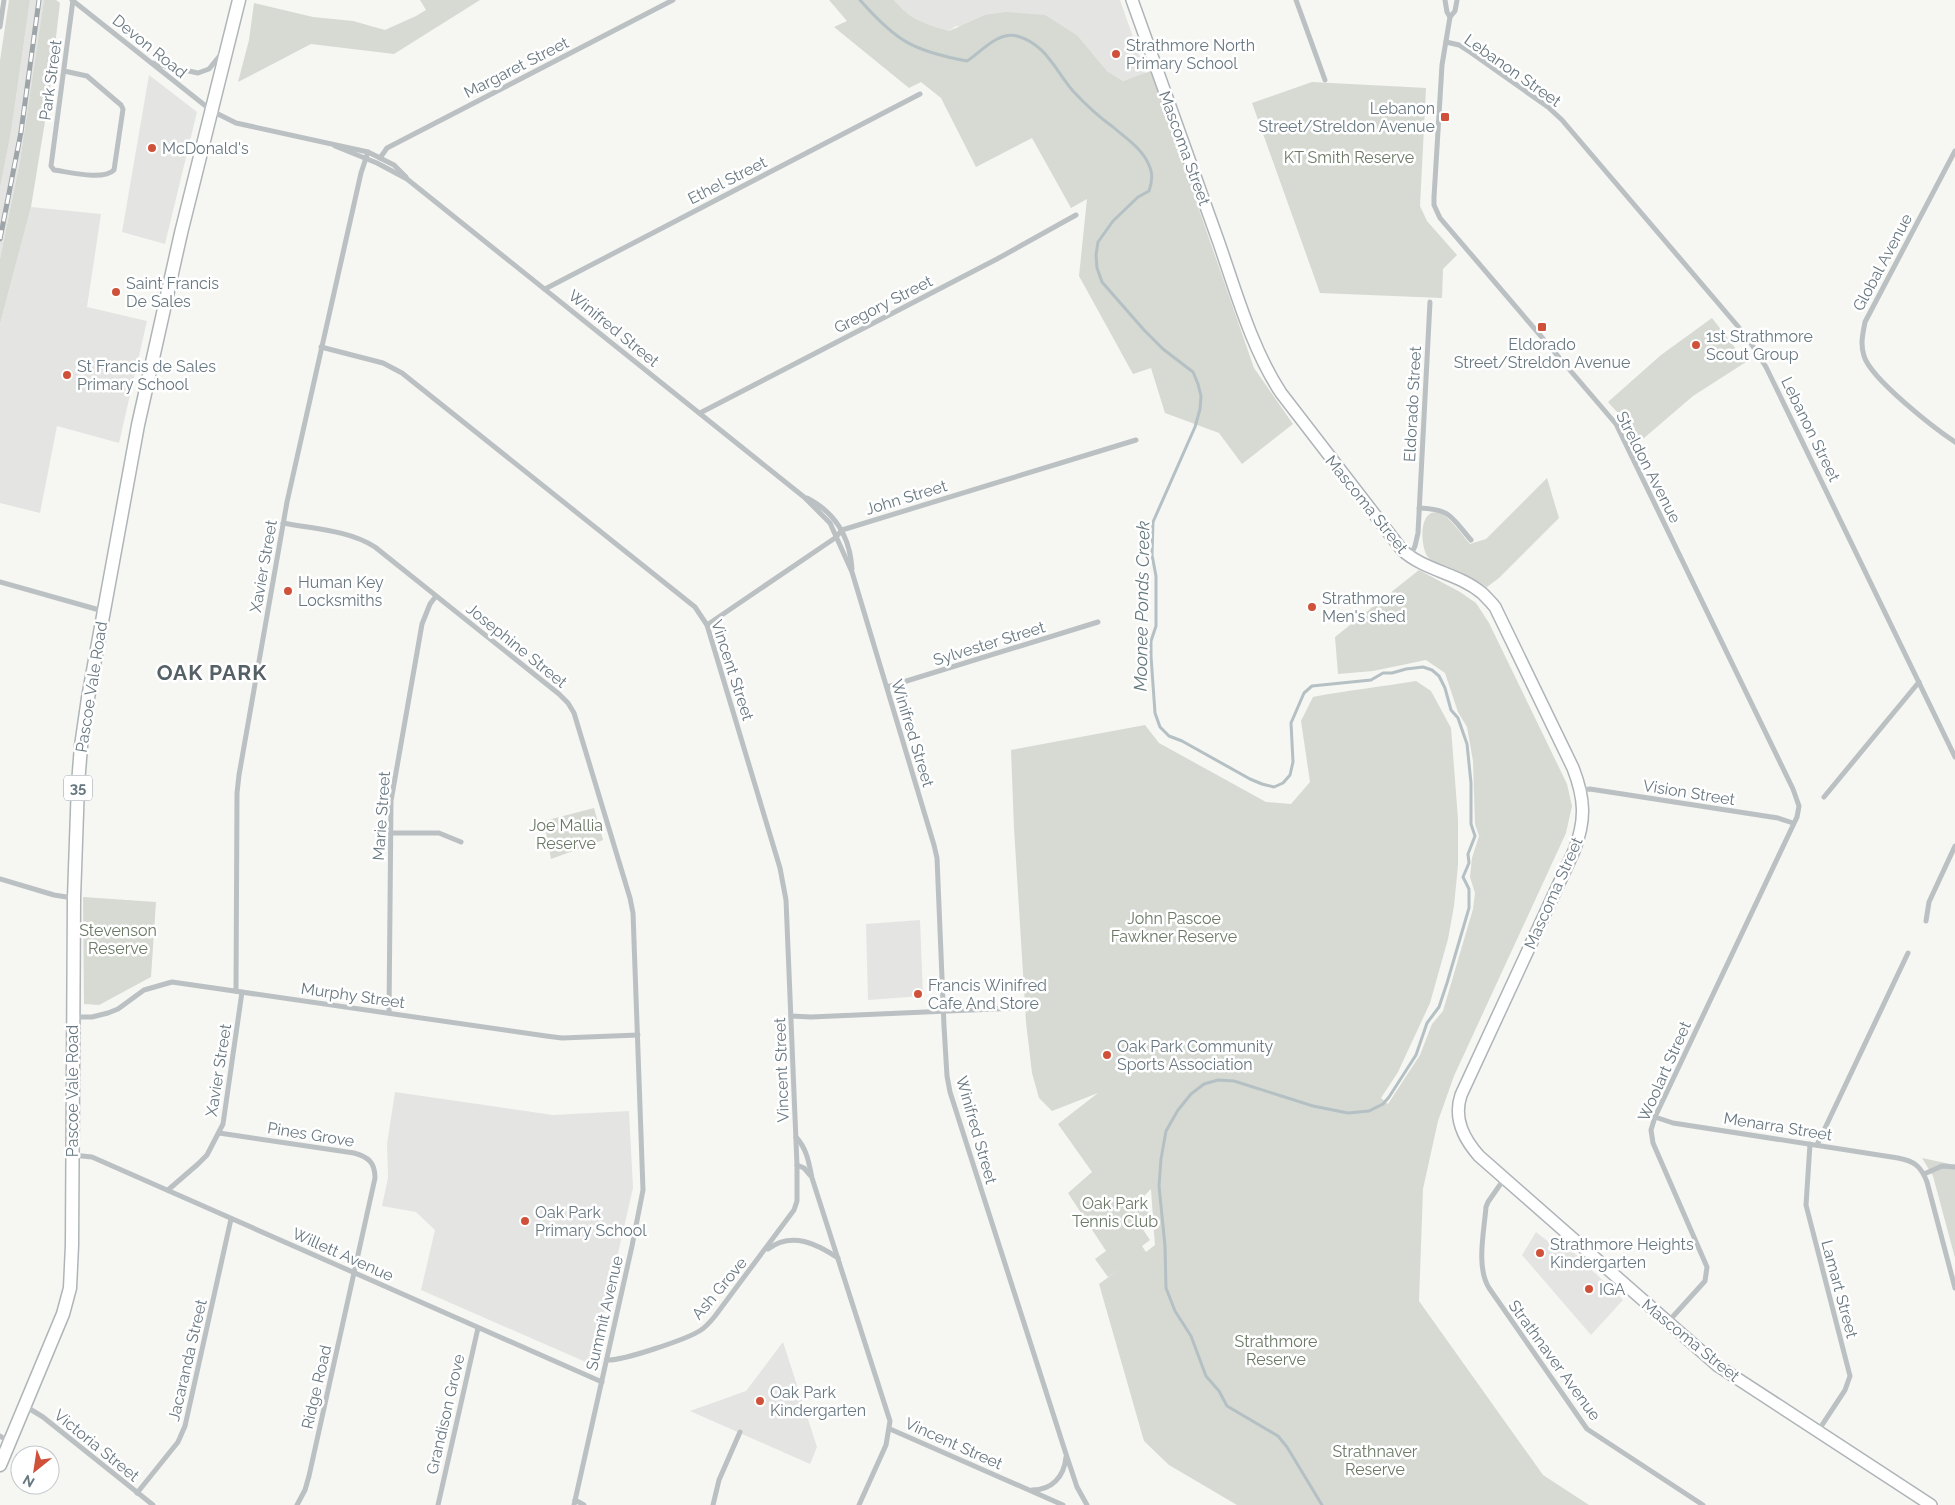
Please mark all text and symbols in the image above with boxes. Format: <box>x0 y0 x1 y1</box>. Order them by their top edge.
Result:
street label: Devon Road <box>109 11 191 82</box>
street label: Lebanon Street <box>1461 30 1565 111</box>
street label: Margaret Street <box>461 33 572 102</box>
place label: Strathmore North Primary School <box>1126 36 1255 73</box>
street label: Park Street <box>35 38 66 122</box>
marker: Strathmore North Primary School <box>1110 48 1122 60</box>
street label: Mascoma Street <box>1155 88 1214 209</box>
place label: Lebanon Street/Streldon Avenue <box>1258 99 1435 136</box>
marker: Lebanon Street/Streldon Avenue <box>1439 111 1451 123</box>
place label: McDonald's <box>162 139 249 158</box>
marker: McDonald's <box>146 142 158 154</box>
park label: KT Smith Reserve <box>1284 148 1414 167</box>
street label: Ethel Street <box>685 152 770 208</box>
street label: Global Avenue <box>1849 210 1916 314</box>
street label: Gregory Street <box>831 271 936 337</box>
place label: Saint Francis De Sales <box>126 274 219 311</box>
marker: Saint Francis De Sales <box>110 286 122 298</box>
street label: Winifred Street <box>564 286 663 371</box>
marker: Eldorado Street/Streldon Avenue <box>1536 321 1548 333</box>
place label: 1st Strathmore Scout Group <box>1706 327 1813 364</box>
place label: Eldorado Street/Streldon Avenue <box>1454 335 1630 372</box>
marker: 1st Strathmore Scout Group <box>1690 339 1702 351</box>
street label: Eldorado Street <box>1400 345 1425 462</box>
place label: St Francis de Sales Primary School <box>77 357 216 394</box>
marker: St Francis de Sales Primary School <box>61 369 73 381</box>
street label: Lebanon Street <box>1777 374 1844 485</box>
street label: Streldon Avenue <box>1612 408 1685 526</box>
street label: Mascoma Street <box>1321 452 1412 558</box>
street label: John Street <box>863 476 950 519</box>
street label: Xavier Street <box>246 518 281 614</box>
water label: Moonee Ponds Creek <box>1130 520 1153 692</box>
place label: Human Key Locksmiths <box>298 573 384 610</box>
marker: Human Key Locksmiths <box>282 585 294 597</box>
place label: Strathmore Men's shed <box>1322 589 1406 626</box>
street label: Josephine Street <box>463 599 571 692</box>
marker: Strathmore Men's shed <box>1306 601 1318 613</box>
street label: Vincent Street <box>707 617 758 724</box>
street label: Sylvester Street <box>931 617 1048 669</box>
street label: Pascoe Vale Road <box>72 620 111 754</box>
district label: OAK PARK <box>157 660 267 685</box>
street label: Winifred Street <box>887 677 938 790</box>
street label: Marie Street <box>369 770 394 861</box>
road number: 35 <box>64 776 92 800</box>
street label: Vision Street <box>1642 776 1737 809</box>
park label: Joe Mallia Reserve <box>529 816 603 853</box>
street label: Mascoma Street <box>1520 834 1587 952</box>
park label: John Pascoe Fawkner Reserve <box>1111 909 1237 946</box>
park label: Stevenson Reserve <box>79 921 157 958</box>
place label: Francis Winifred Cafe And Store <box>928 976 1047 1013</box>
street label: Murphy Street <box>300 979 407 1012</box>
marker: Francis Winifred Cafe And Store <box>912 988 924 1000</box>
street label: Vincent Street <box>770 1017 793 1123</box>
street label: Woolart Street <box>1634 1018 1695 1124</box>
street label: Xavier Street <box>202 1022 235 1118</box>
street label: Pascoe Vale Road <box>63 1025 82 1157</box>
place label: Oak Park Community Sports Association <box>1117 1037 1274 1074</box>
marker: Oak Park Community Sports Association <box>1101 1049 1113 1061</box>
street label: Winifred Street <box>952 1074 1001 1187</box>
street label: Menarra Street <box>1722 1109 1834 1145</box>
street label: Pines Grove <box>266 1118 356 1151</box>
park label: Oak Park Tennis Club <box>1072 1194 1158 1231</box>
place label: Oak Park Primary School <box>535 1203 647 1240</box>
marker: Oak Park Primary School <box>519 1215 531 1227</box>
street label: Willett Avenue <box>289 1224 396 1285</box>
place label: Strathmore Heights Kindergarten <box>1550 1235 1694 1272</box>
street label: Lamart Street <box>1817 1238 1862 1341</box>
marker: Strathmore Heights Kindergarten <box>1534 1247 1546 1259</box>
street label: Ash Grove <box>688 1253 751 1323</box>
street label: Summit Avenue <box>582 1254 627 1372</box>
place label: IGA <box>1599 1280 1625 1299</box>
marker: IGA <box>1583 1283 1595 1295</box>
street label: Mascoma Street <box>1638 1295 1744 1386</box>
street label: Strathnaver Avenue <box>1505 1296 1605 1424</box>
street label: Jacaranda Street <box>164 1297 211 1423</box>
park label: Strathmore Reserve <box>1235 1332 1317 1369</box>
street label: Ridge Road <box>298 1343 335 1431</box>
street label: Grandison Grove <box>422 1352 469 1476</box>
place label: Oak Park Kindergarten <box>770 1383 866 1420</box>
marker: Oak Park Kindergarten <box>754 1395 766 1407</box>
street label: Victoria Street <box>50 1405 144 1486</box>
street label: Vincent Street <box>902 1413 1006 1474</box>
park label: Strathnaver Reserve <box>1333 1442 1418 1479</box>
north arrow <box>10 1445 60 1495</box>
text: N <box>20 1472 37 1491</box>

